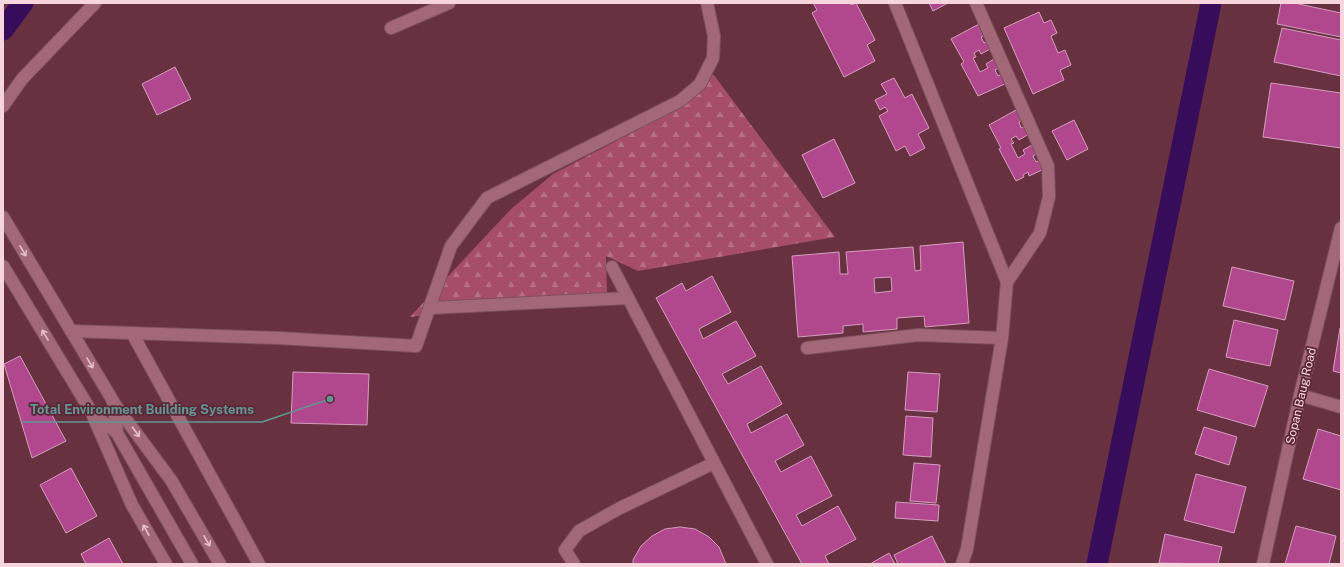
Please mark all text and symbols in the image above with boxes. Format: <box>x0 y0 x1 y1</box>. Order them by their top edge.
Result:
one-way arrow <box>19 245 27 256</box>
one-way arrow <box>41 330 49 341</box>
street label: Sopan Baug Road <box>1283 346 1319 446</box>
one-way arrow <box>86 357 94 369</box>
callout: Total Environment Building Systems <box>22 397 262 422</box>
text: Total Environment Building Systems <box>30 402 254 417</box>
one-way arrow <box>132 427 140 438</box>
one-way arrow <box>142 524 150 536</box>
one-way arrow <box>203 535 211 547</box>

